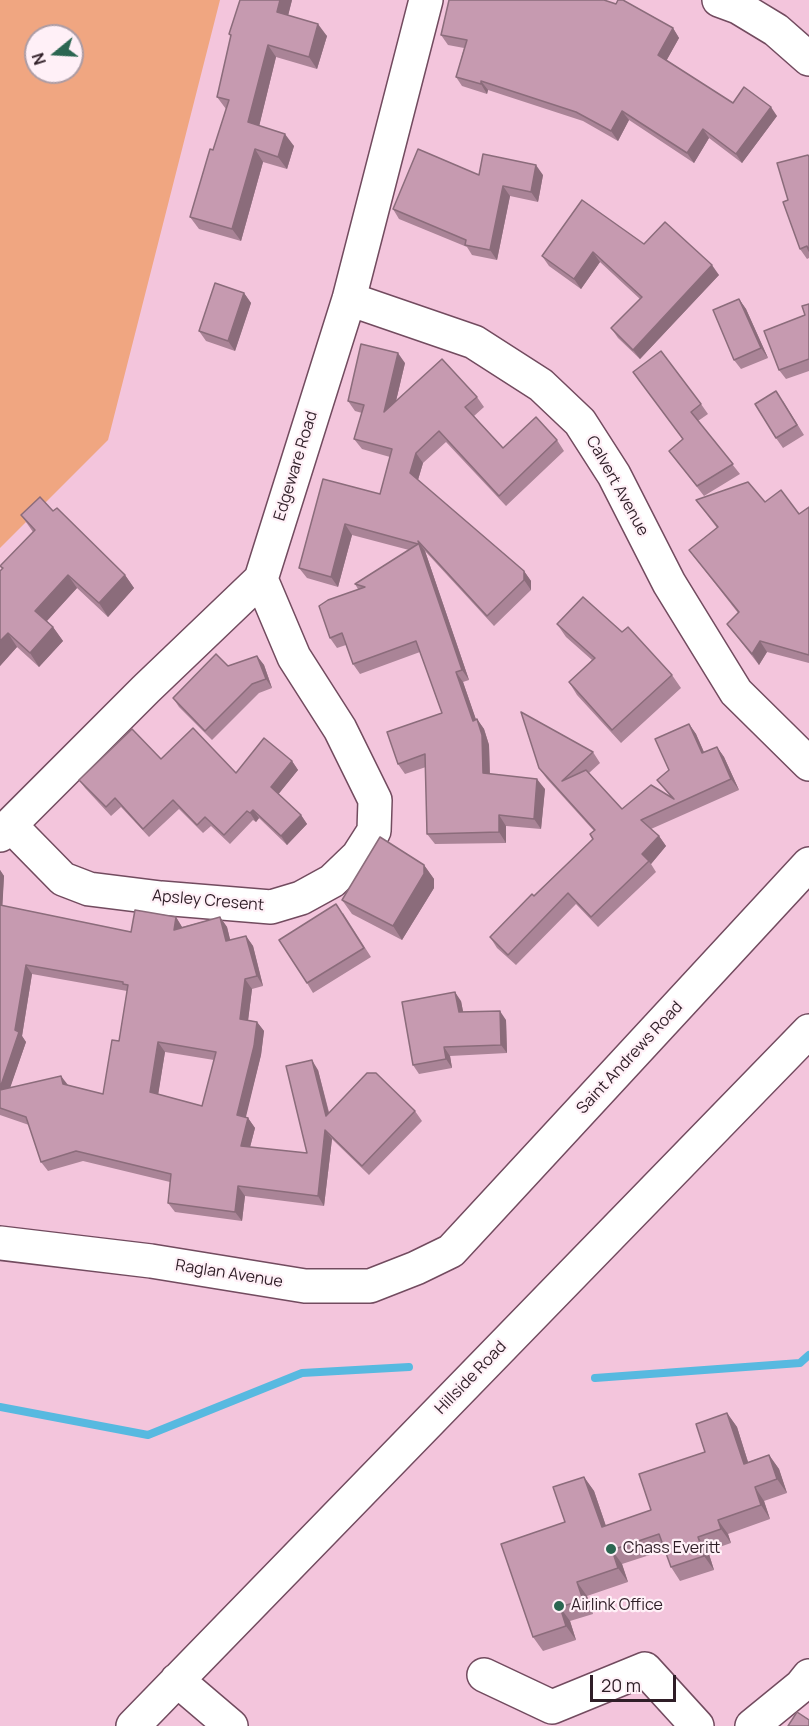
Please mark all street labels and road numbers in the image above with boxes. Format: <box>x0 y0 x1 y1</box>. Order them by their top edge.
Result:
street label: Edgeware Road <box>270 409 322 523</box>
street label: Calvert Avenue <box>582 433 652 539</box>
street label: Apsley Cresent <box>151 887 265 915</box>
street label: Saint Andrews Road <box>573 998 687 1118</box>
street label: Raglan Avenue <box>174 1256 284 1292</box>
street label: Hillside Road <box>431 1337 511 1419</box>

